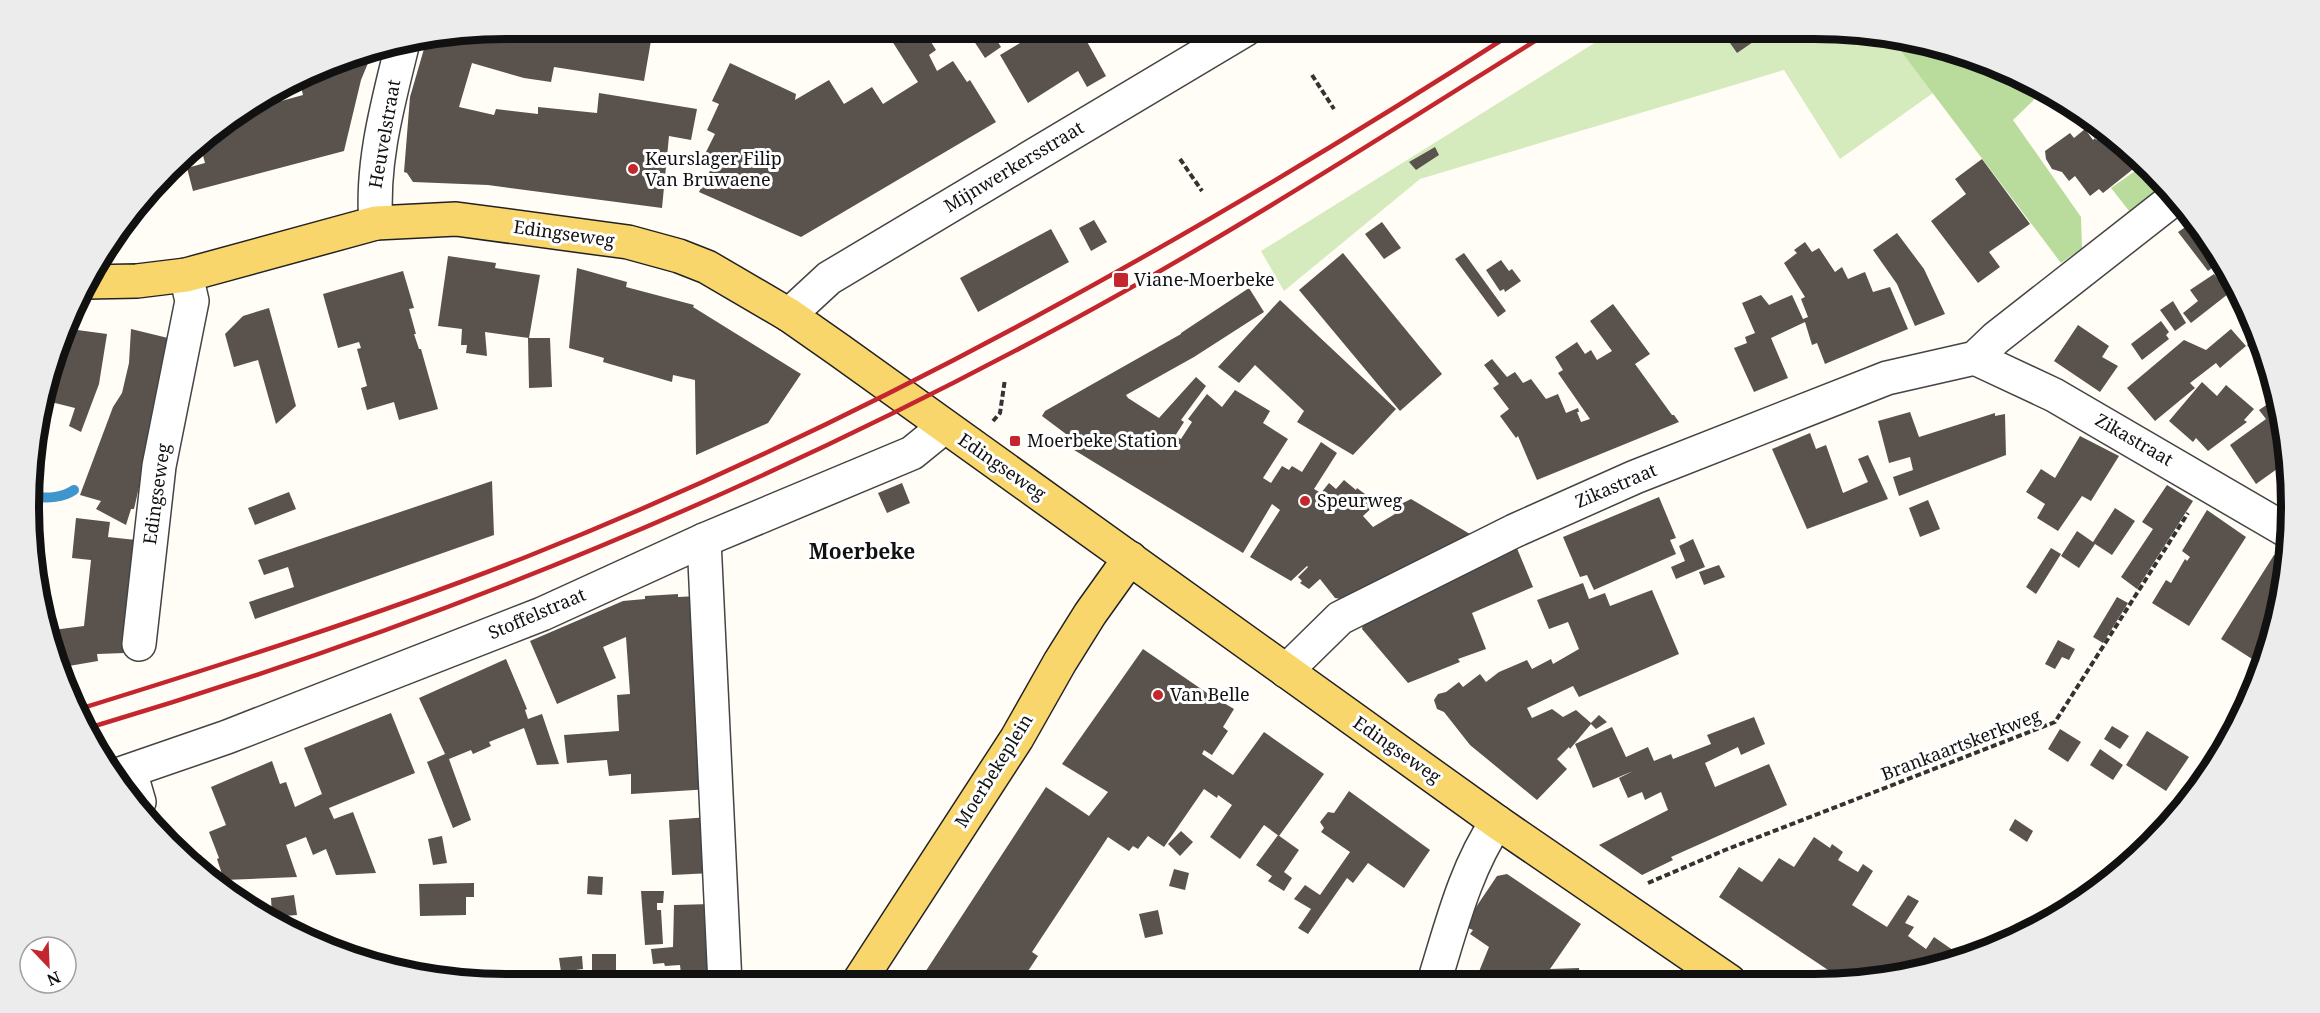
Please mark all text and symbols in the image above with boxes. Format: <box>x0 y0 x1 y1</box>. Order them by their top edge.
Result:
street label: Heuvelstraat <box>363 78 405 190</box>
street label: Mijnwerkersstraat <box>939 115 1088 217</box>
place label: Keurslager Filip Van Bruwaene <box>645 146 782 191</box>
marker: Keurslager Filip Van Bruwaene <box>626 162 640 176</box>
street label: Edingseweg <box>512 214 617 252</box>
place label: Viane-Moerbeke <box>1134 267 1275 291</box>
marker: Viane-Moerbeke <box>1112 271 1130 289</box>
street label: Zikastraat <box>2091 407 2178 471</box>
street label: Edingseweg <box>954 427 1051 505</box>
place label: Moerbeke Station <box>1027 428 1178 452</box>
marker: Moerbeke Station <box>1008 434 1022 448</box>
street label: Edingseweg <box>137 441 175 546</box>
street label: Zikastraat <box>1571 457 1660 513</box>
place label: Speurweg <box>1317 488 1403 512</box>
marker: Speurweg <box>1298 494 1312 508</box>
district label: Moerbeke <box>809 537 915 565</box>
street label: Stoffelstraat <box>484 582 589 644</box>
place label: Van Belle <box>1170 682 1250 706</box>
marker: Van Belle <box>1151 688 1165 702</box>
street label: Brankaartskerkweg <box>1877 702 2044 786</box>
street label: Moerbekeplein <box>949 709 1038 832</box>
street label: Edingseweg <box>1349 710 1446 788</box>
north arrow <box>18 935 78 995</box>
text: N <box>43 966 64 992</box>

